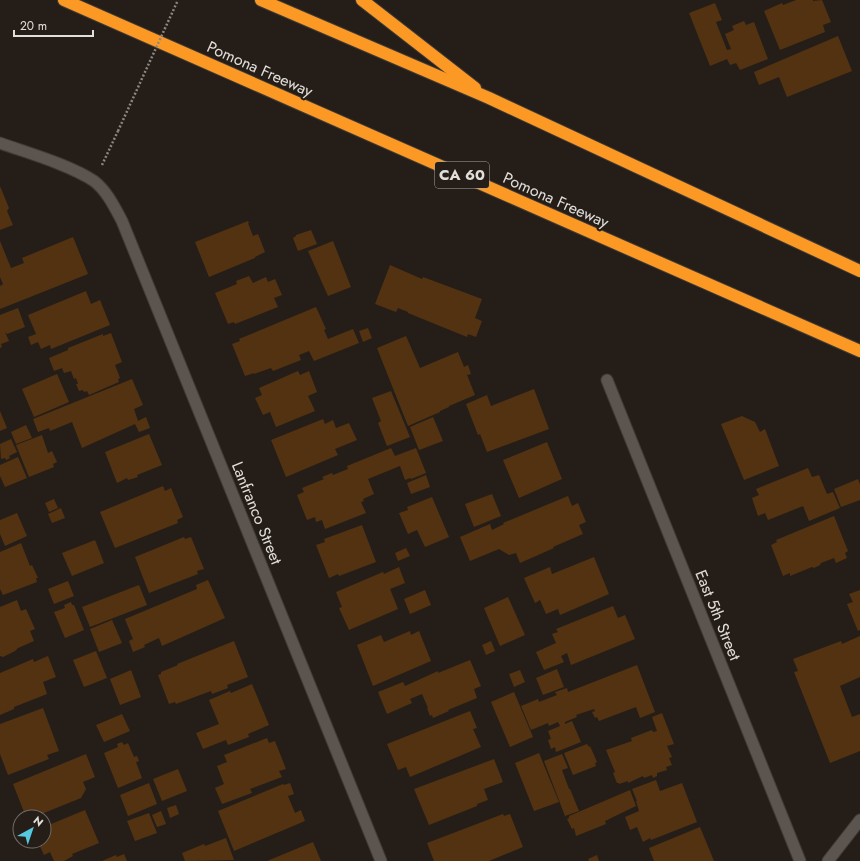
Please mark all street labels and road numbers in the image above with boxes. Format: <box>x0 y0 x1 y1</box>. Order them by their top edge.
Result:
street label: Pomona Freeway <box>203 35 318 103</box>
road number: CA 60 <box>435 162 489 188</box>
street label: Pomona Freeway <box>499 166 614 234</box>
street label: Lanfranco Street <box>226 458 288 568</box>
street label: East 5th Street <box>689 566 747 664</box>

